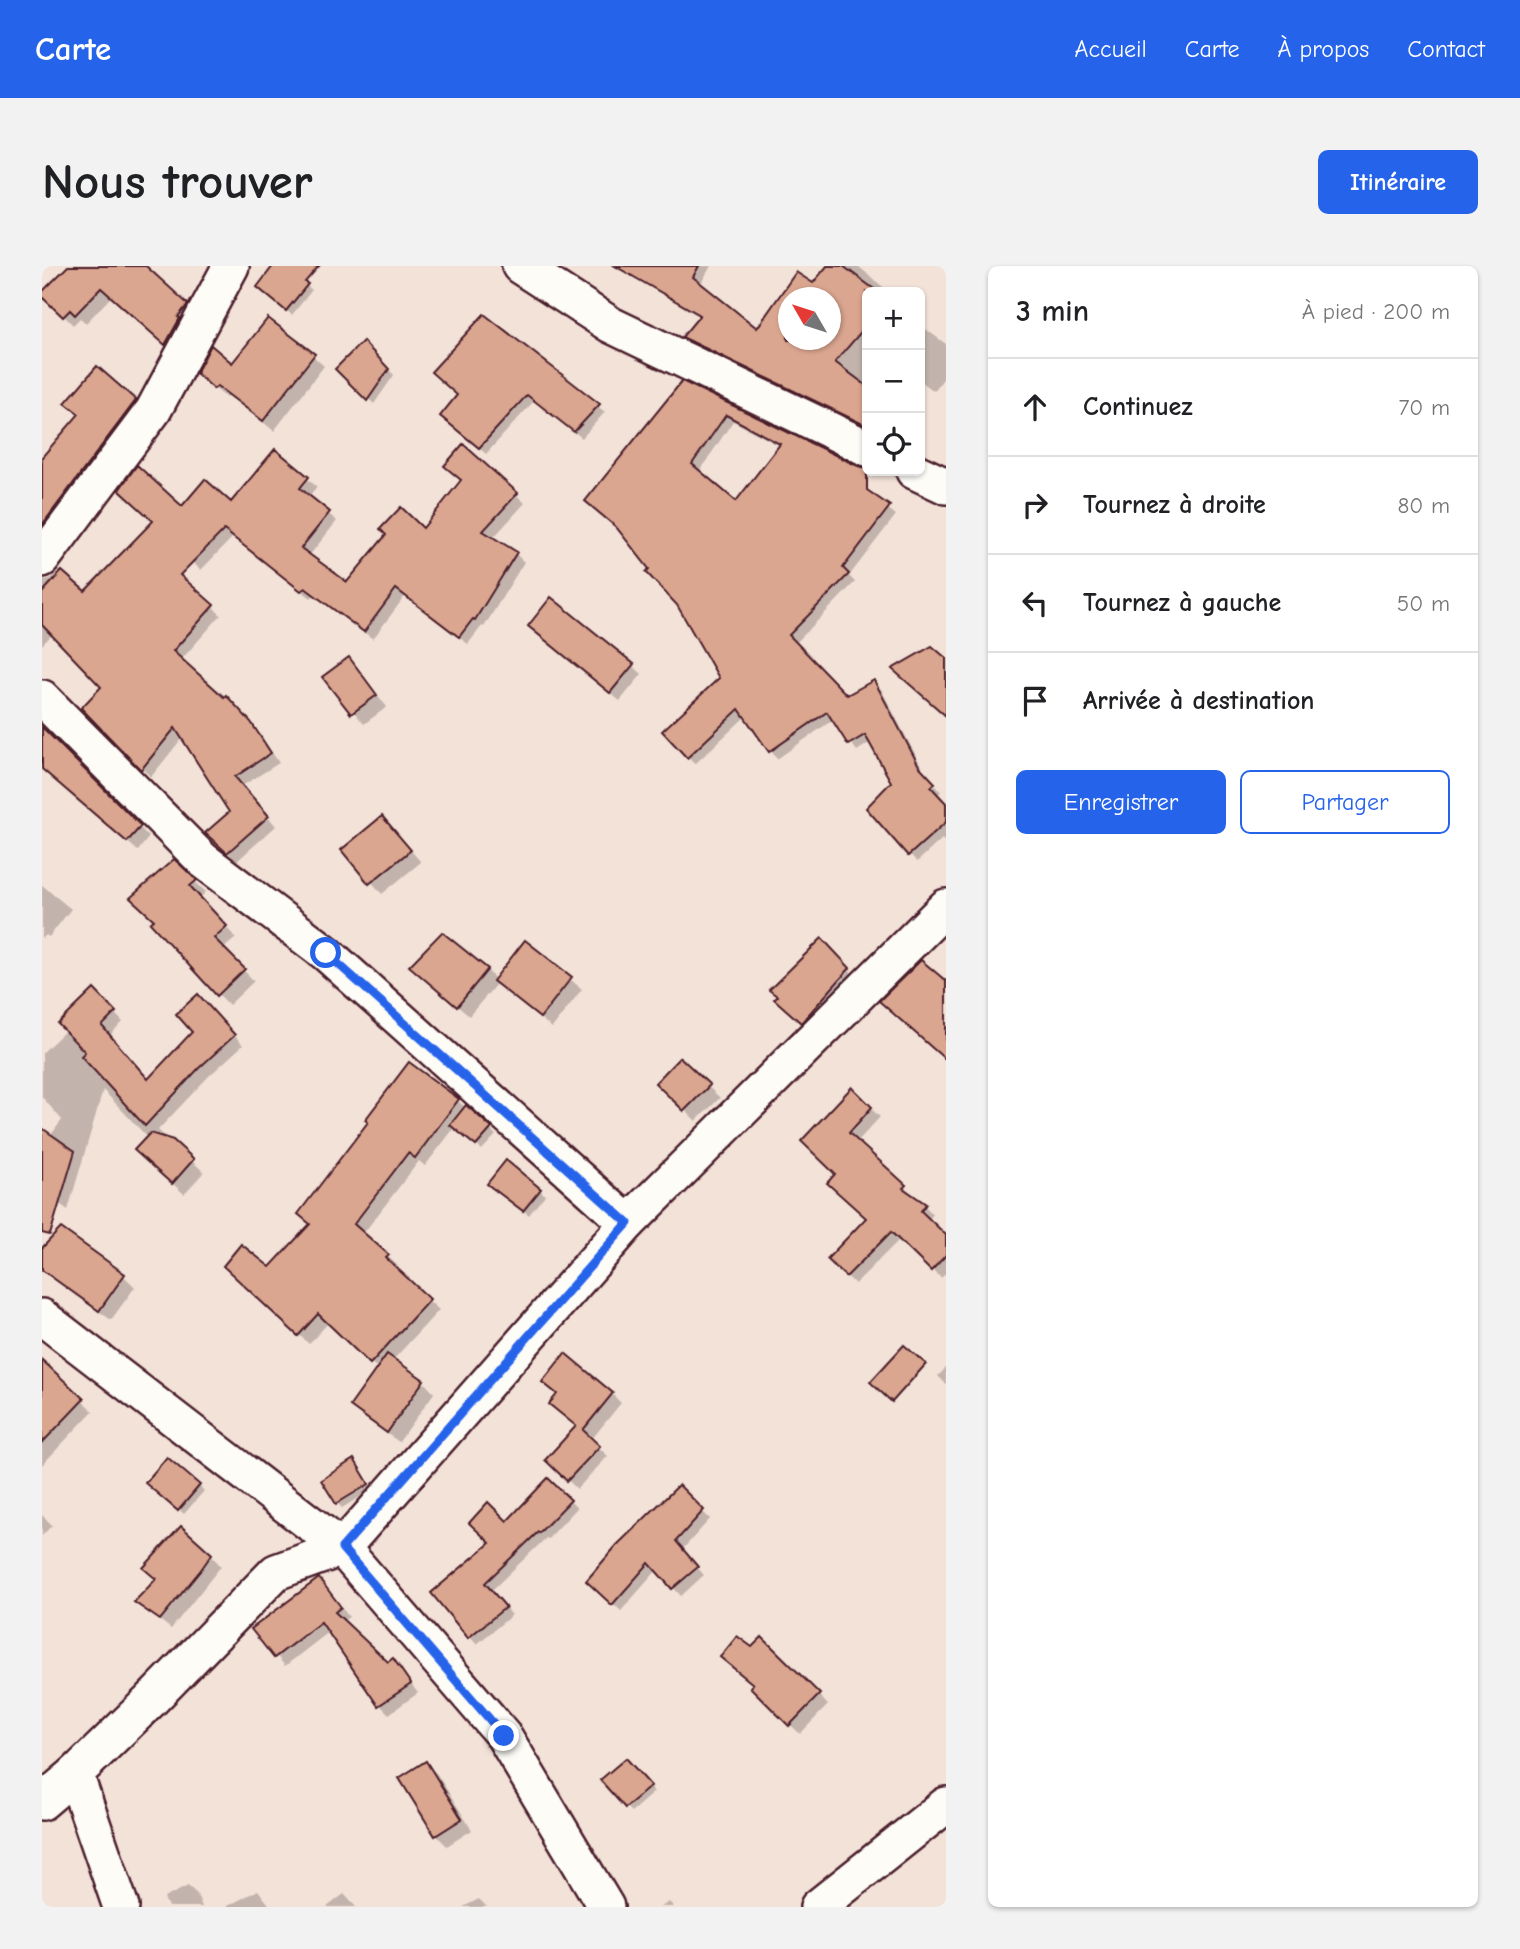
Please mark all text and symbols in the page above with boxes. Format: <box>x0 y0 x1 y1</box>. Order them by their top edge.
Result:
text: Carte <box>35 30 111 68</box>
text: Accueil <box>1075 35 1147 63</box>
text: Carte <box>1185 35 1240 63</box>
text: À propos <box>1278 35 1369 63</box>
text: Contact <box>1407 35 1485 63</box>
button: Itinéraire <box>1318 150 1478 214</box>
text: Nous trouver <box>42 154 313 210</box>
north arrow <box>778 287 841 350</box>
map controls <box>862 287 925 476</box>
button: + <box>862 287 925 350</box>
text: 3 min <box>1016 294 1089 329</box>
text: À pied · 200 m <box>1302 298 1450 325</box>
button: − <box>862 350 925 413</box>
icon: ahead <box>1016 388 1054 426</box>
text: Continuez <box>1083 392 1193 422</box>
text: 70 m <box>1398 394 1450 421</box>
button: locate <box>862 413 925 476</box>
icon: right <box>1016 486 1054 524</box>
text: Tournez à droite <box>1083 490 1266 520</box>
text: 80 m <box>1397 492 1450 519</box>
icon: left <box>1016 584 1054 622</box>
text: Tournez à gauche <box>1083 588 1281 618</box>
text: 50 m <box>1397 590 1450 617</box>
icon: arrive <box>1016 682 1054 720</box>
text: Arrivée à destination <box>1083 686 1314 716</box>
button: Enregistrer <box>1016 770 1226 834</box>
button: Partager <box>1240 770 1450 834</box>
route start <box>310 937 341 968</box>
route end <box>488 1720 519 1751</box>

